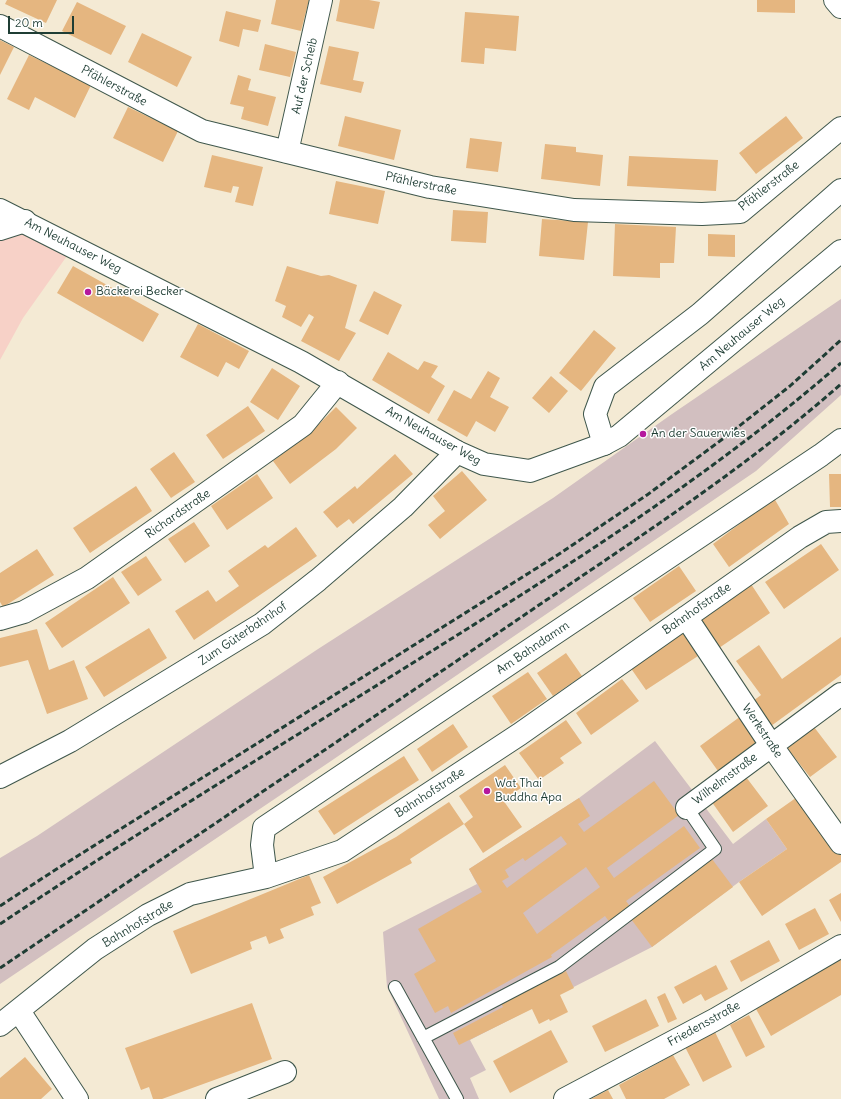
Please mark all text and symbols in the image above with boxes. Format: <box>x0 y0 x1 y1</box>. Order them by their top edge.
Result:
scale bar <box>10 8 76 34</box>
text: 20 m <box>15 15 43 30</box>
street label: Auf der Scheib <box>289 36 321 116</box>
street label: Pfählerstraße <box>78 63 150 109</box>
street label: Pfählerstraße <box>736 158 802 214</box>
street label: Pfählerstraße <box>384 169 458 199</box>
street label: Am Neuhauser Weg <box>22 215 124 277</box>
place label: Bäckerei Becker <box>96 285 184 299</box>
marker: Bäckerei Becker <box>83 287 93 297</box>
street label: Am Neuhauser Weg <box>696 294 788 374</box>
street label: Am Neuhauser Weg <box>383 404 483 468</box>
place label: An der Sauerwies <box>651 427 746 441</box>
marker: An der Sauerwies <box>638 429 648 439</box>
street label: Richardstraße <box>143 486 213 542</box>
street label: Bahnhofstraße <box>660 580 734 638</box>
street label: Zum Güterbahnhof <box>196 599 290 669</box>
street label: Am Bahndamm <box>494 618 572 678</box>
street label: Werkstraße <box>739 701 785 761</box>
street label: Wilhelmstraße <box>690 750 760 808</box>
street label: Bahnhofstraße <box>392 765 468 821</box>
place label: Wat Thai Buddha Apa <box>495 777 562 805</box>
marker: Wat Thai Buddha Apa <box>482 786 492 796</box>
street label: Bahnhofstraße <box>100 897 176 951</box>
street label: Friedensstraße <box>665 998 743 1050</box>

